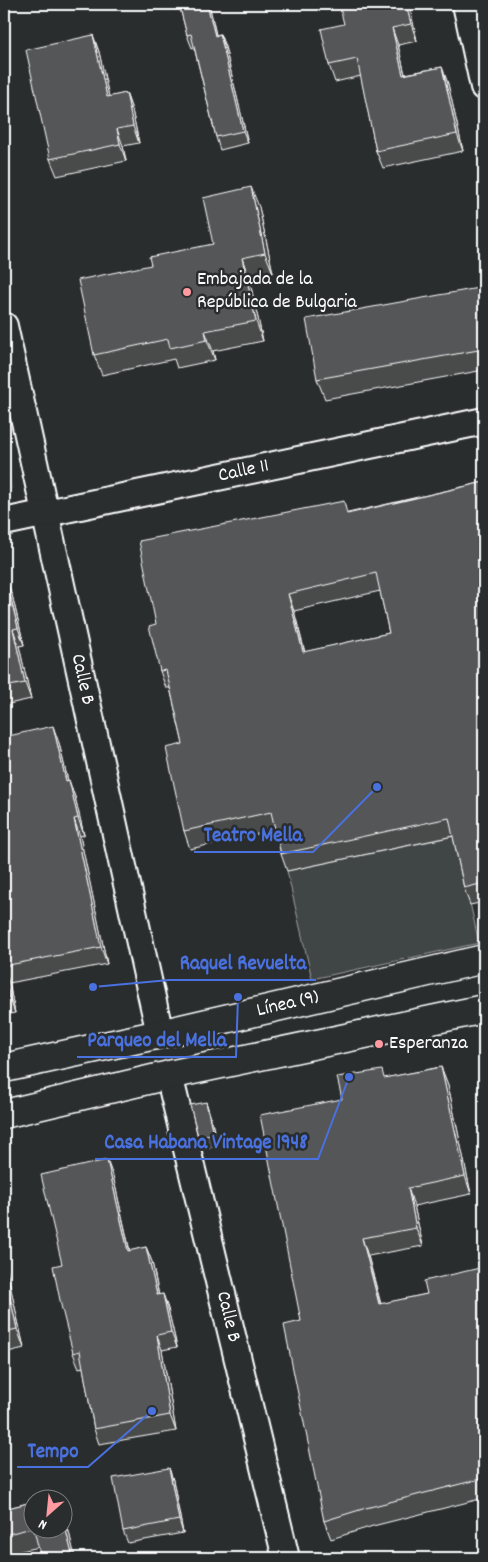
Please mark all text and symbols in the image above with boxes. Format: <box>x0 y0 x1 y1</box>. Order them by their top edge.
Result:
place label: Embajada de la República de Bulgaria <box>197 266 357 317</box>
marker: Embajada de la República de Bulgaria <box>181 286 193 298</box>
street label: Calle 11 <box>216 453 272 491</box>
street label: Calle B <box>63 651 101 708</box>
callout: Teatro Mella <box>194 816 313 852</box>
text: Teatro Mella <box>204 822 303 852</box>
callout: Raquel Revuelta <box>169 944 316 980</box>
text: Raquel Revuelta <box>180 950 307 980</box>
street label: Línea (9) <box>254 984 322 1025</box>
callout: Parqueo del Mella <box>77 1021 236 1057</box>
text: Parqueo del Mella <box>87 1027 228 1057</box>
place label: Esperanza <box>389 1030 468 1058</box>
marker: Esperanza <box>373 1038 385 1050</box>
callout: Casa Habana Vintage 1948 <box>95 1123 318 1159</box>
text: Casa Habana Vintage 1948 <box>104 1129 308 1159</box>
street label: Calle B <box>208 1289 247 1345</box>
callout: Tempo <box>17 1431 88 1467</box>
text: Tempo <box>27 1438 79 1468</box>
north arrow <box>22 1490 72 1540</box>
text: N <box>35 1513 51 1534</box>

